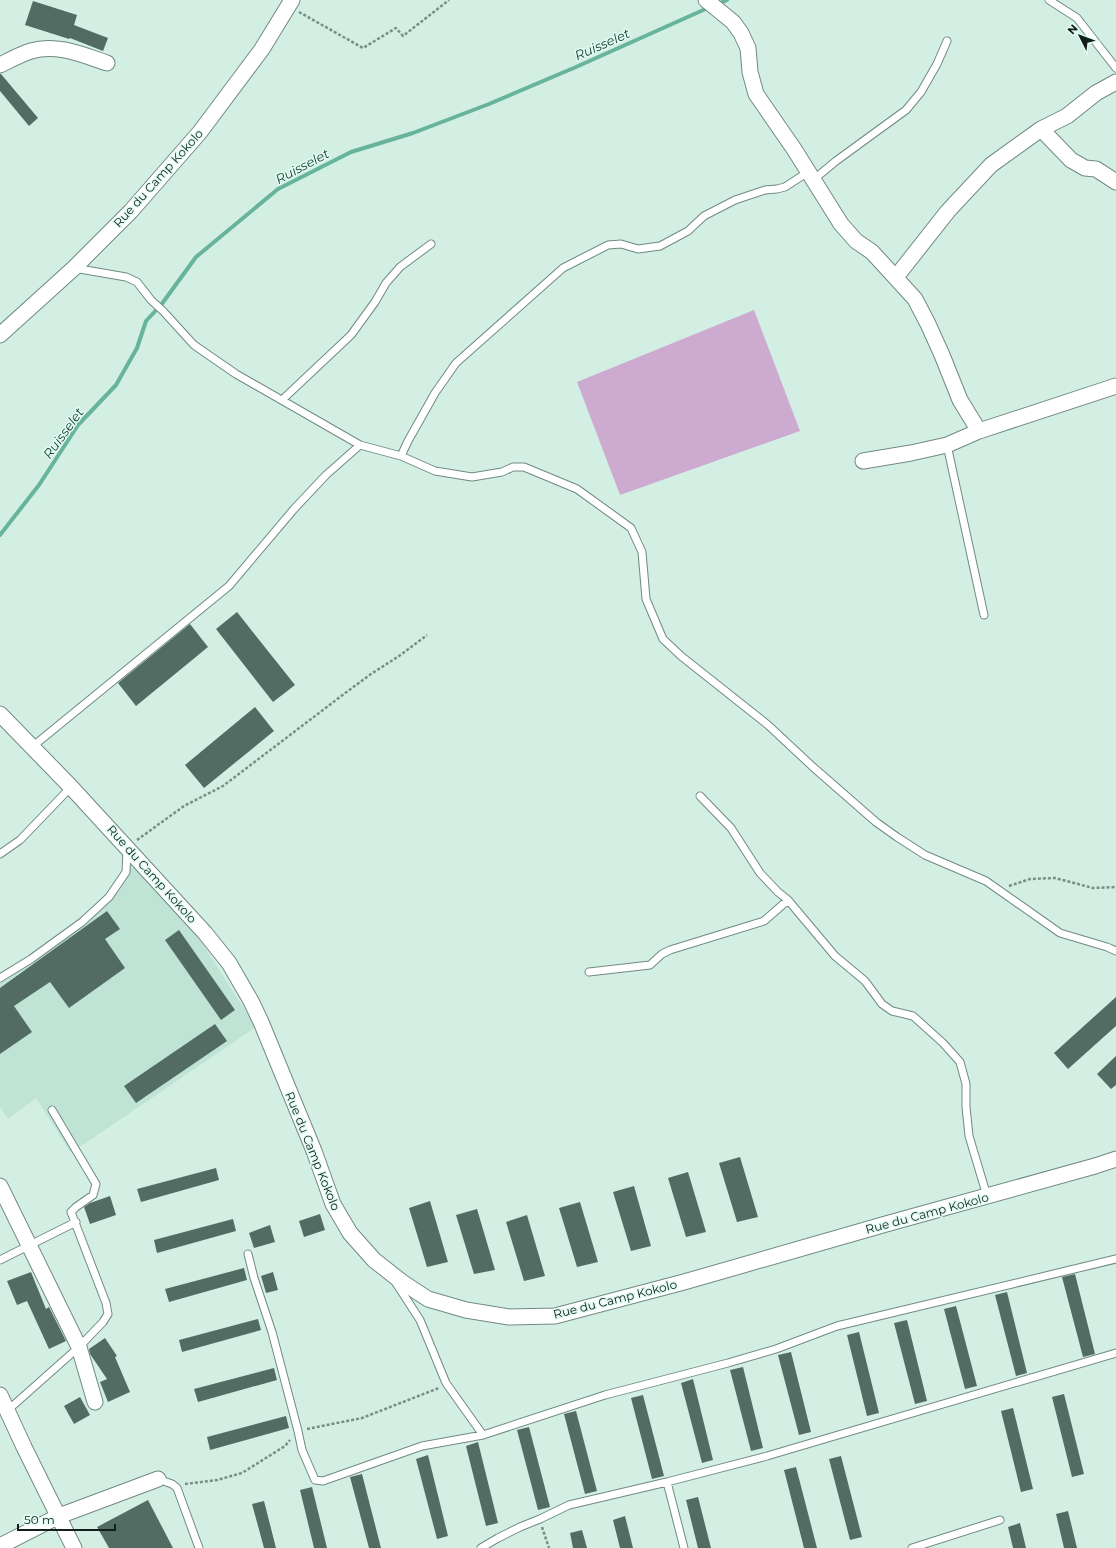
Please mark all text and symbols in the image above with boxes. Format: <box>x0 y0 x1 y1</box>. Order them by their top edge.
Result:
north arrow <box>1060 16 1100 56</box>
text: N <box>1064 21 1081 37</box>
water label: Ruisselet <box>572 24 633 63</box>
street label: Rue du Camp Kokolo <box>110 126 206 230</box>
water label: Ruisselet <box>272 145 332 187</box>
water label: Ruisselet <box>39 404 87 461</box>
street label: Rue du Camp Kokolo <box>104 822 200 926</box>
street label: Rue du Camp Kokolo <box>282 1089 344 1213</box>
street label: Rue du Camp Kokolo <box>864 1189 990 1237</box>
street label: Rue du Camp Kokolo <box>552 1276 678 1322</box>
scale bar <box>18 1506 115 1532</box>
text: 50 m <box>24 1512 55 1527</box>

